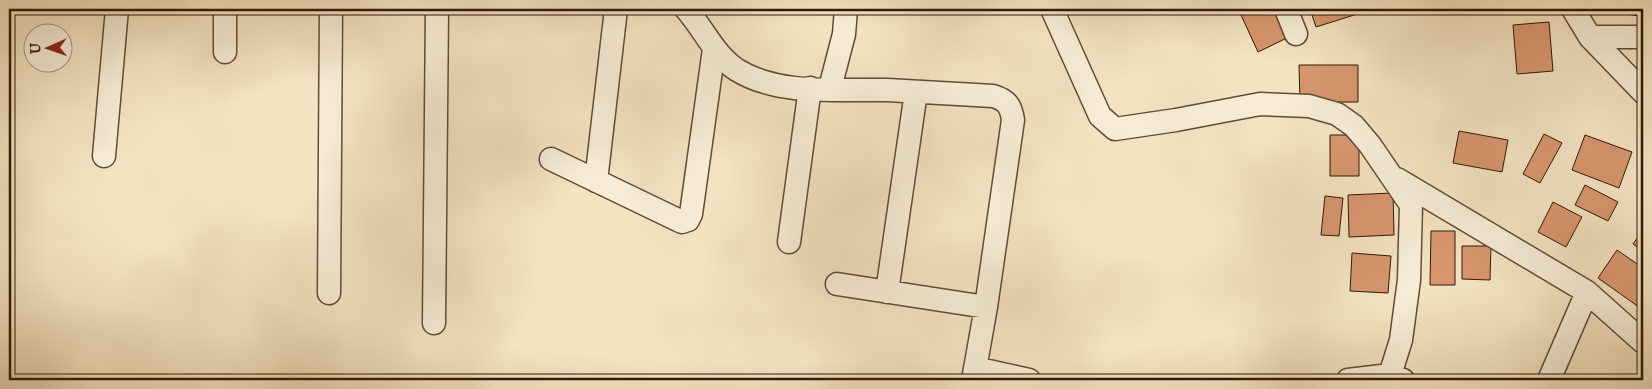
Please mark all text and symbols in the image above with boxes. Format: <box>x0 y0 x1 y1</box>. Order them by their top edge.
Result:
north arrow <box>22 22 72 72</box>
text: U <box>27 42 44 54</box>

